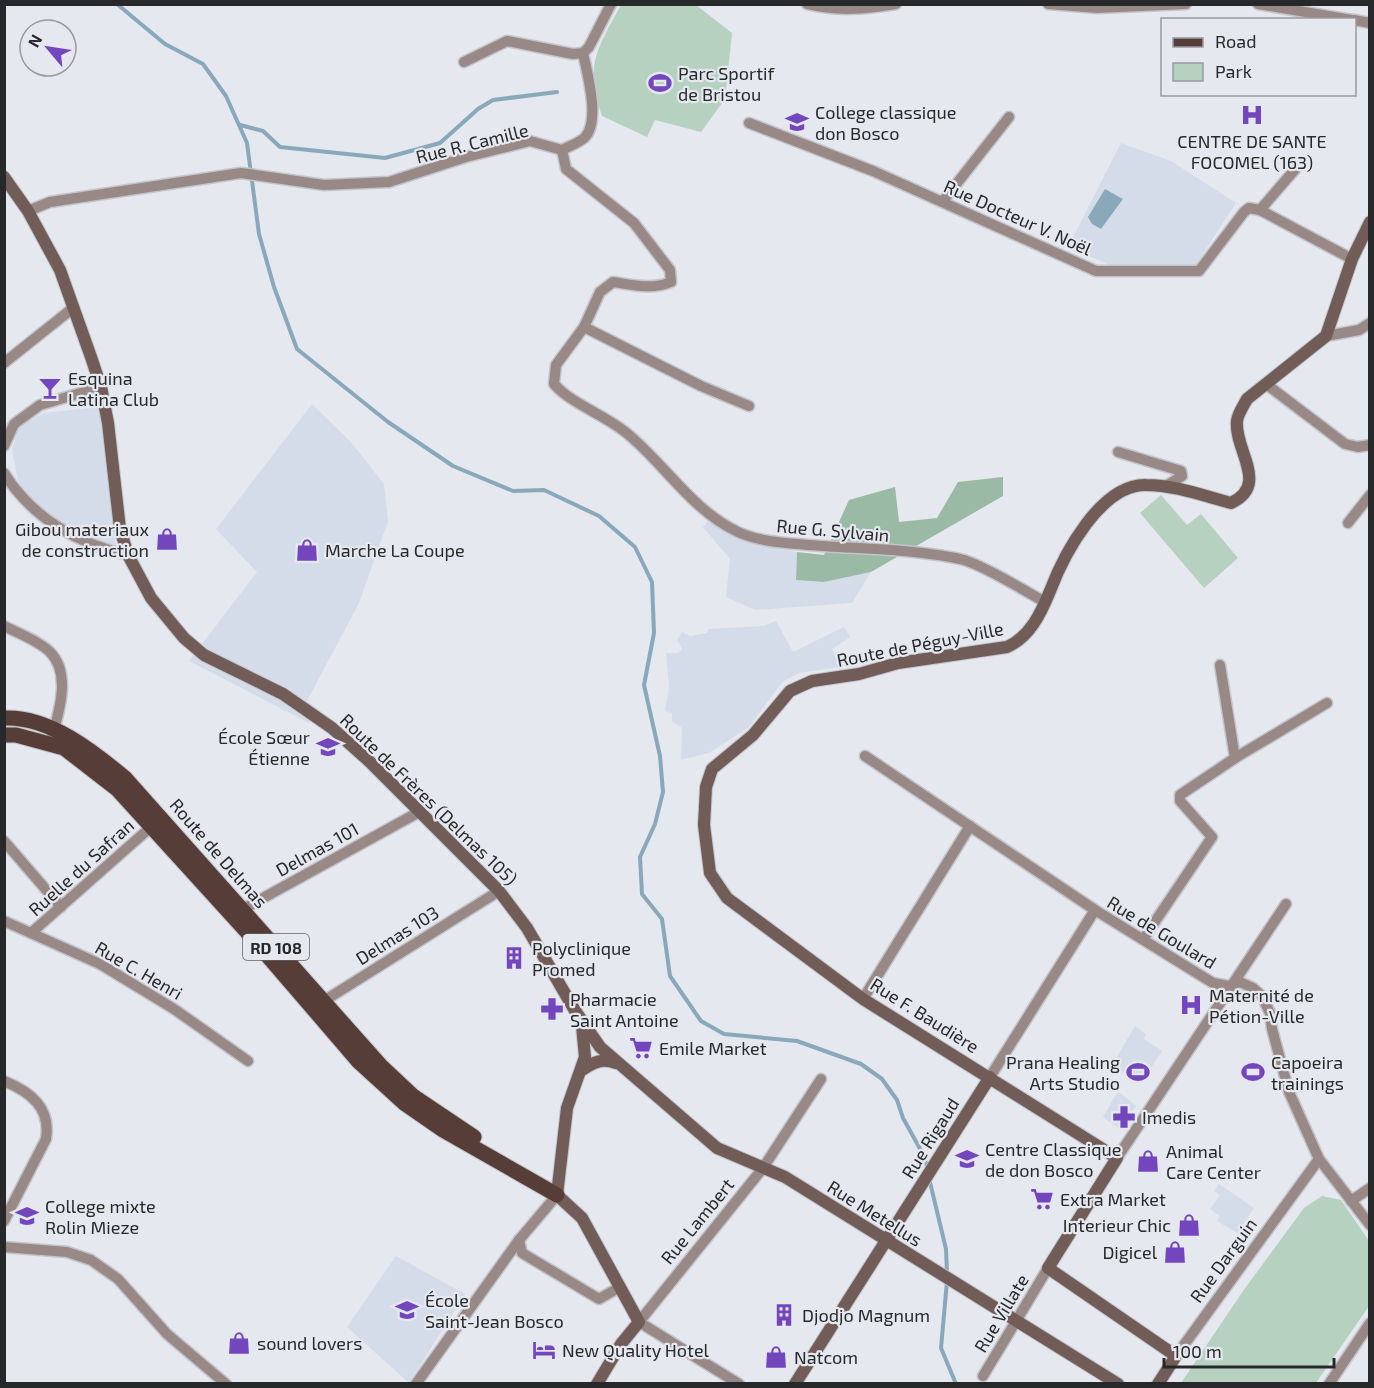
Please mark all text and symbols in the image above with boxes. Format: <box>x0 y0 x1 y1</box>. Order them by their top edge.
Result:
north arrow <box>18 18 78 78</box>
legend <box>1161 18 1356 96</box>
text: Road <box>1215 30 1256 52</box>
text: N <box>23 31 46 50</box>
text: Park <box>1215 60 1252 82</box>
place label: Parc Sportif de Bristou <box>678 62 776 105</box>
sports icon: Parc Sportif de Bristou <box>647 70 673 96</box>
place label: College classique don Bosco <box>815 101 956 144</box>
hospital icon: CENTRE DE SANTE FOCOMEL (163) <box>1239 102 1265 128</box>
school or university icon: College classique don Bosco <box>784 109 810 135</box>
street label: Rue R. Camille <box>414 118 530 168</box>
place label: CENTRE DE SANTE FOCOMEL (163) <box>1177 130 1327 173</box>
street label: Rue Docteur V. Noël <box>941 175 1096 260</box>
place label: Esquina Latina Club <box>68 367 159 410</box>
bar icon: Esquina Latina Club <box>37 375 63 401</box>
street label: Rue G. Sylvain <box>776 514 890 546</box>
place label: Gibou materiaux de construction <box>15 518 149 561</box>
shop icon: Gibou materiaux de construction <box>154 526 180 552</box>
shop icon: Marche La Coupe <box>294 537 320 563</box>
place label: Marche La Coupe <box>325 539 465 561</box>
street label: Route de Péguy-Ville <box>835 617 1005 671</box>
street label: Route de Frères (Delmas 105) <box>336 709 522 889</box>
place label: École Sœur Étienne <box>218 726 310 769</box>
school or university icon: École Sœur Étienne <box>315 734 341 760</box>
street label: Route de Delmas <box>165 794 273 912</box>
street label: Ruelle du Safran <box>24 814 138 920</box>
street label: Delmas 101 <box>272 817 362 881</box>
street label: Rue de Goulard <box>1103 891 1221 973</box>
street label: Delmas 103 <box>351 901 443 969</box>
road number: RD 108 <box>243 934 309 960</box>
street label: Rue C. Henri <box>91 936 187 1004</box>
place label: Polyclinique Promed <box>532 937 631 980</box>
building icon: Polyclinique Promed <box>501 945 527 971</box>
street label: Rue F. Baudière <box>867 973 983 1057</box>
place label: Maternité de Pétion-Ville <box>1209 984 1314 1027</box>
place label: Pharmacie Saint Antoine <box>570 988 679 1031</box>
hospital icon: Maternité de Pétion-Ville <box>1178 992 1204 1018</box>
pharmacy icon: Pharmacie Saint Antoine <box>539 996 565 1022</box>
supermarket icon: Emile Market <box>628 1035 654 1061</box>
place label: Emile Market <box>659 1037 767 1059</box>
place label: Prana Healing Arts Studio <box>1006 1051 1120 1094</box>
place label: Capoeira trainings <box>1271 1051 1344 1094</box>
sports icon: Prana Healing Arts Studio <box>1125 1059 1151 1085</box>
sports icon: Capoeira trainings <box>1240 1059 1266 1085</box>
street label: Rue Rigaud <box>897 1094 963 1182</box>
pharmacy icon: Imedis <box>1111 1104 1137 1130</box>
place label: Imedis <box>1142 1106 1196 1128</box>
place label: Centre Classique de don Bosco <box>985 1138 1121 1181</box>
place label: Animal Care Center <box>1166 1140 1261 1183</box>
school or university icon: Centre Classique de don Bosco <box>954 1146 980 1172</box>
shop icon: Animal Care Center <box>1135 1148 1161 1174</box>
street label: Rue Lambert <box>656 1174 738 1268</box>
street label: Rue Metellus <box>824 1175 926 1251</box>
supermarket icon: Extra Market <box>1029 1186 1055 1212</box>
place label: Extra Market <box>1060 1188 1166 1210</box>
place label: College mixte Rolin Mieze <box>45 1195 156 1238</box>
school or university icon: College mixte Rolin Mieze <box>14 1203 40 1229</box>
shop icon: Interieur Chic <box>1176 1212 1202 1238</box>
street label: Rue Darguin <box>1185 1213 1261 1307</box>
place label: Interieur Chic <box>1063 1214 1171 1236</box>
shop icon: Digicel <box>1162 1239 1188 1265</box>
place label: Digicel <box>1102 1241 1158 1263</box>
street label: Rue Villate <box>969 1270 1033 1356</box>
place label: École Saint-Jean Bosco <box>425 1289 564 1332</box>
school or university icon: École Saint-Jean Bosco <box>394 1297 420 1323</box>
building icon: Djodjo Magnum <box>771 1302 797 1328</box>
place label: Djodjo Magnum <box>802 1304 930 1326</box>
shop icon: sound lovers <box>226 1330 252 1356</box>
scale bar <box>1164 1331 1334 1369</box>
place label: sound lovers <box>257 1332 362 1354</box>
hotel icon: New Quality Hotel <box>531 1337 557 1363</box>
place label: New Quality Hotel <box>562 1339 710 1361</box>
text: 100 m <box>1173 1340 1222 1362</box>
shop icon: Natcom <box>763 1344 789 1370</box>
place label: Natcom <box>794 1346 858 1368</box>

